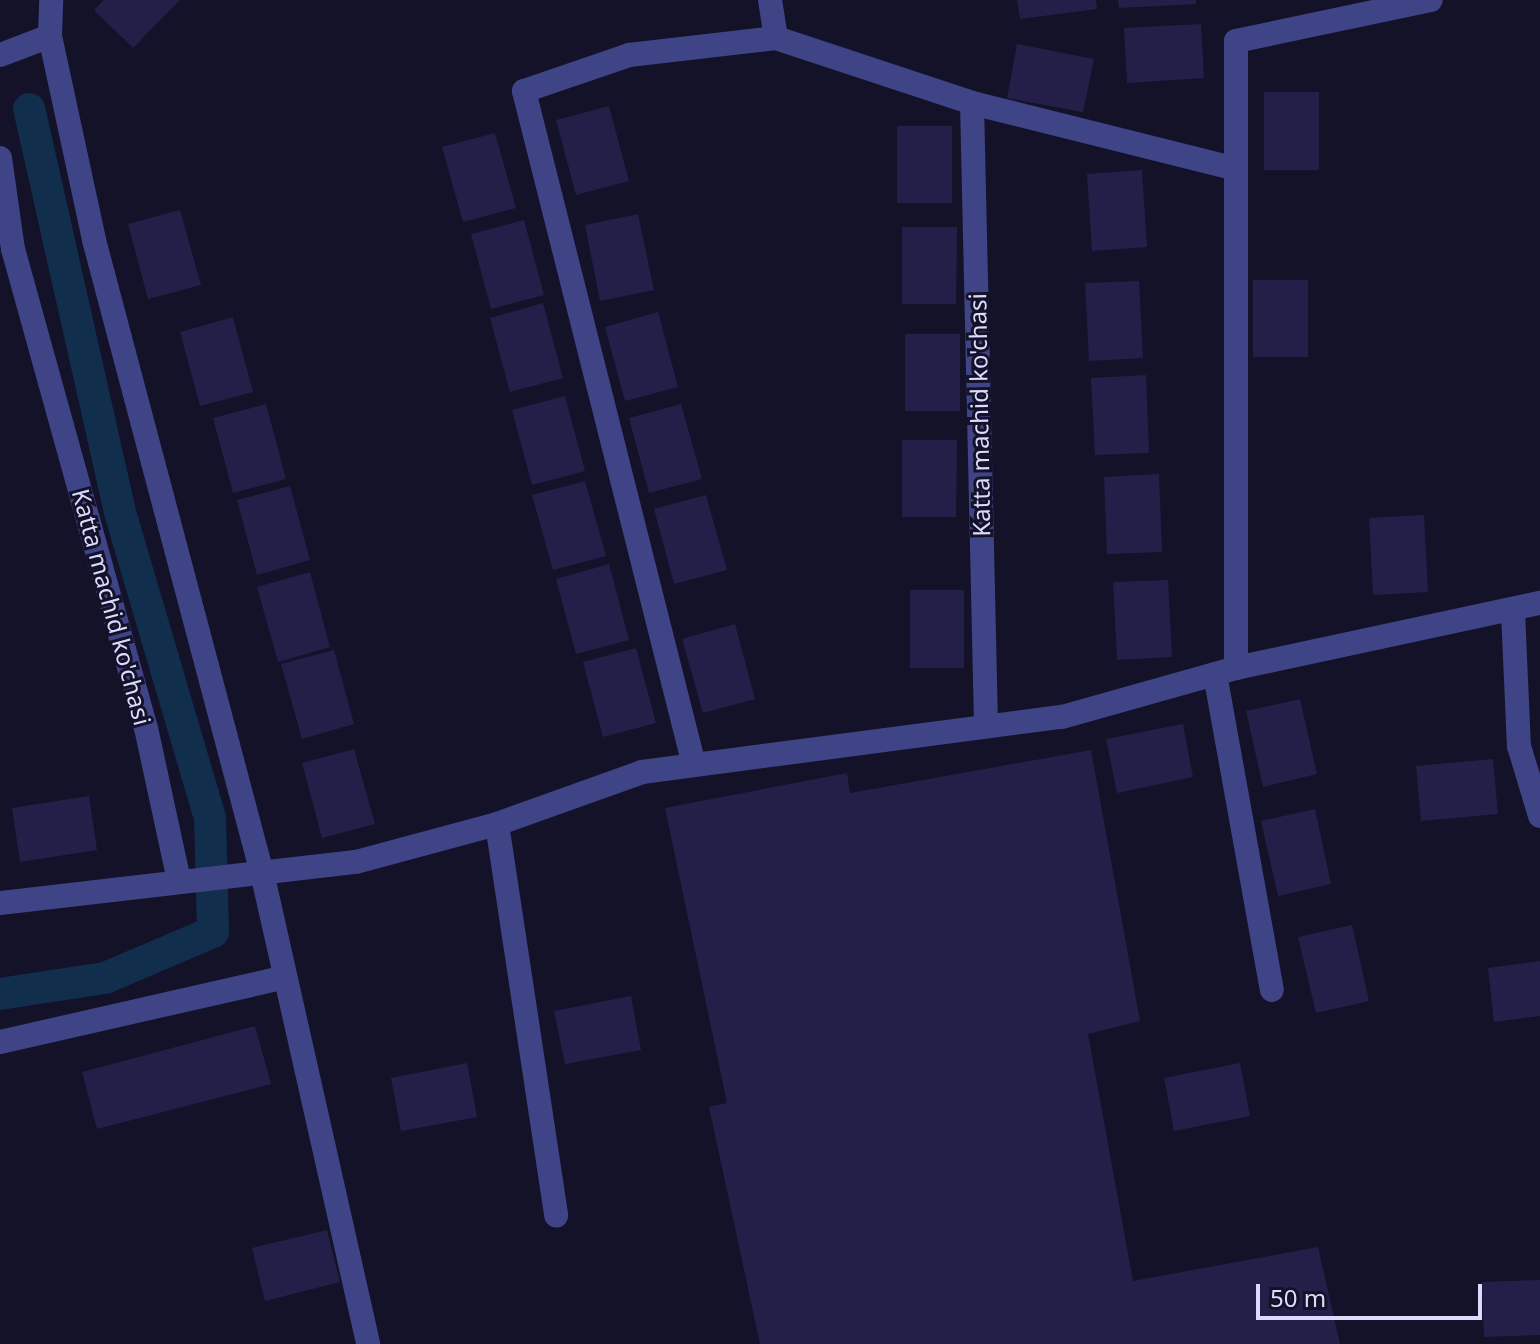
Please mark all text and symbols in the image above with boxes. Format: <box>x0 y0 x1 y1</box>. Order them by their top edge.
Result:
street label: Katta machid ko'chasi <box>962 293 996 537</box>
street label: Katta machid ko'chasi <box>67 486 157 728</box>
scale bar <box>1260 1268 1486 1318</box>
text: 50 m <box>1270 1281 1326 1314</box>

